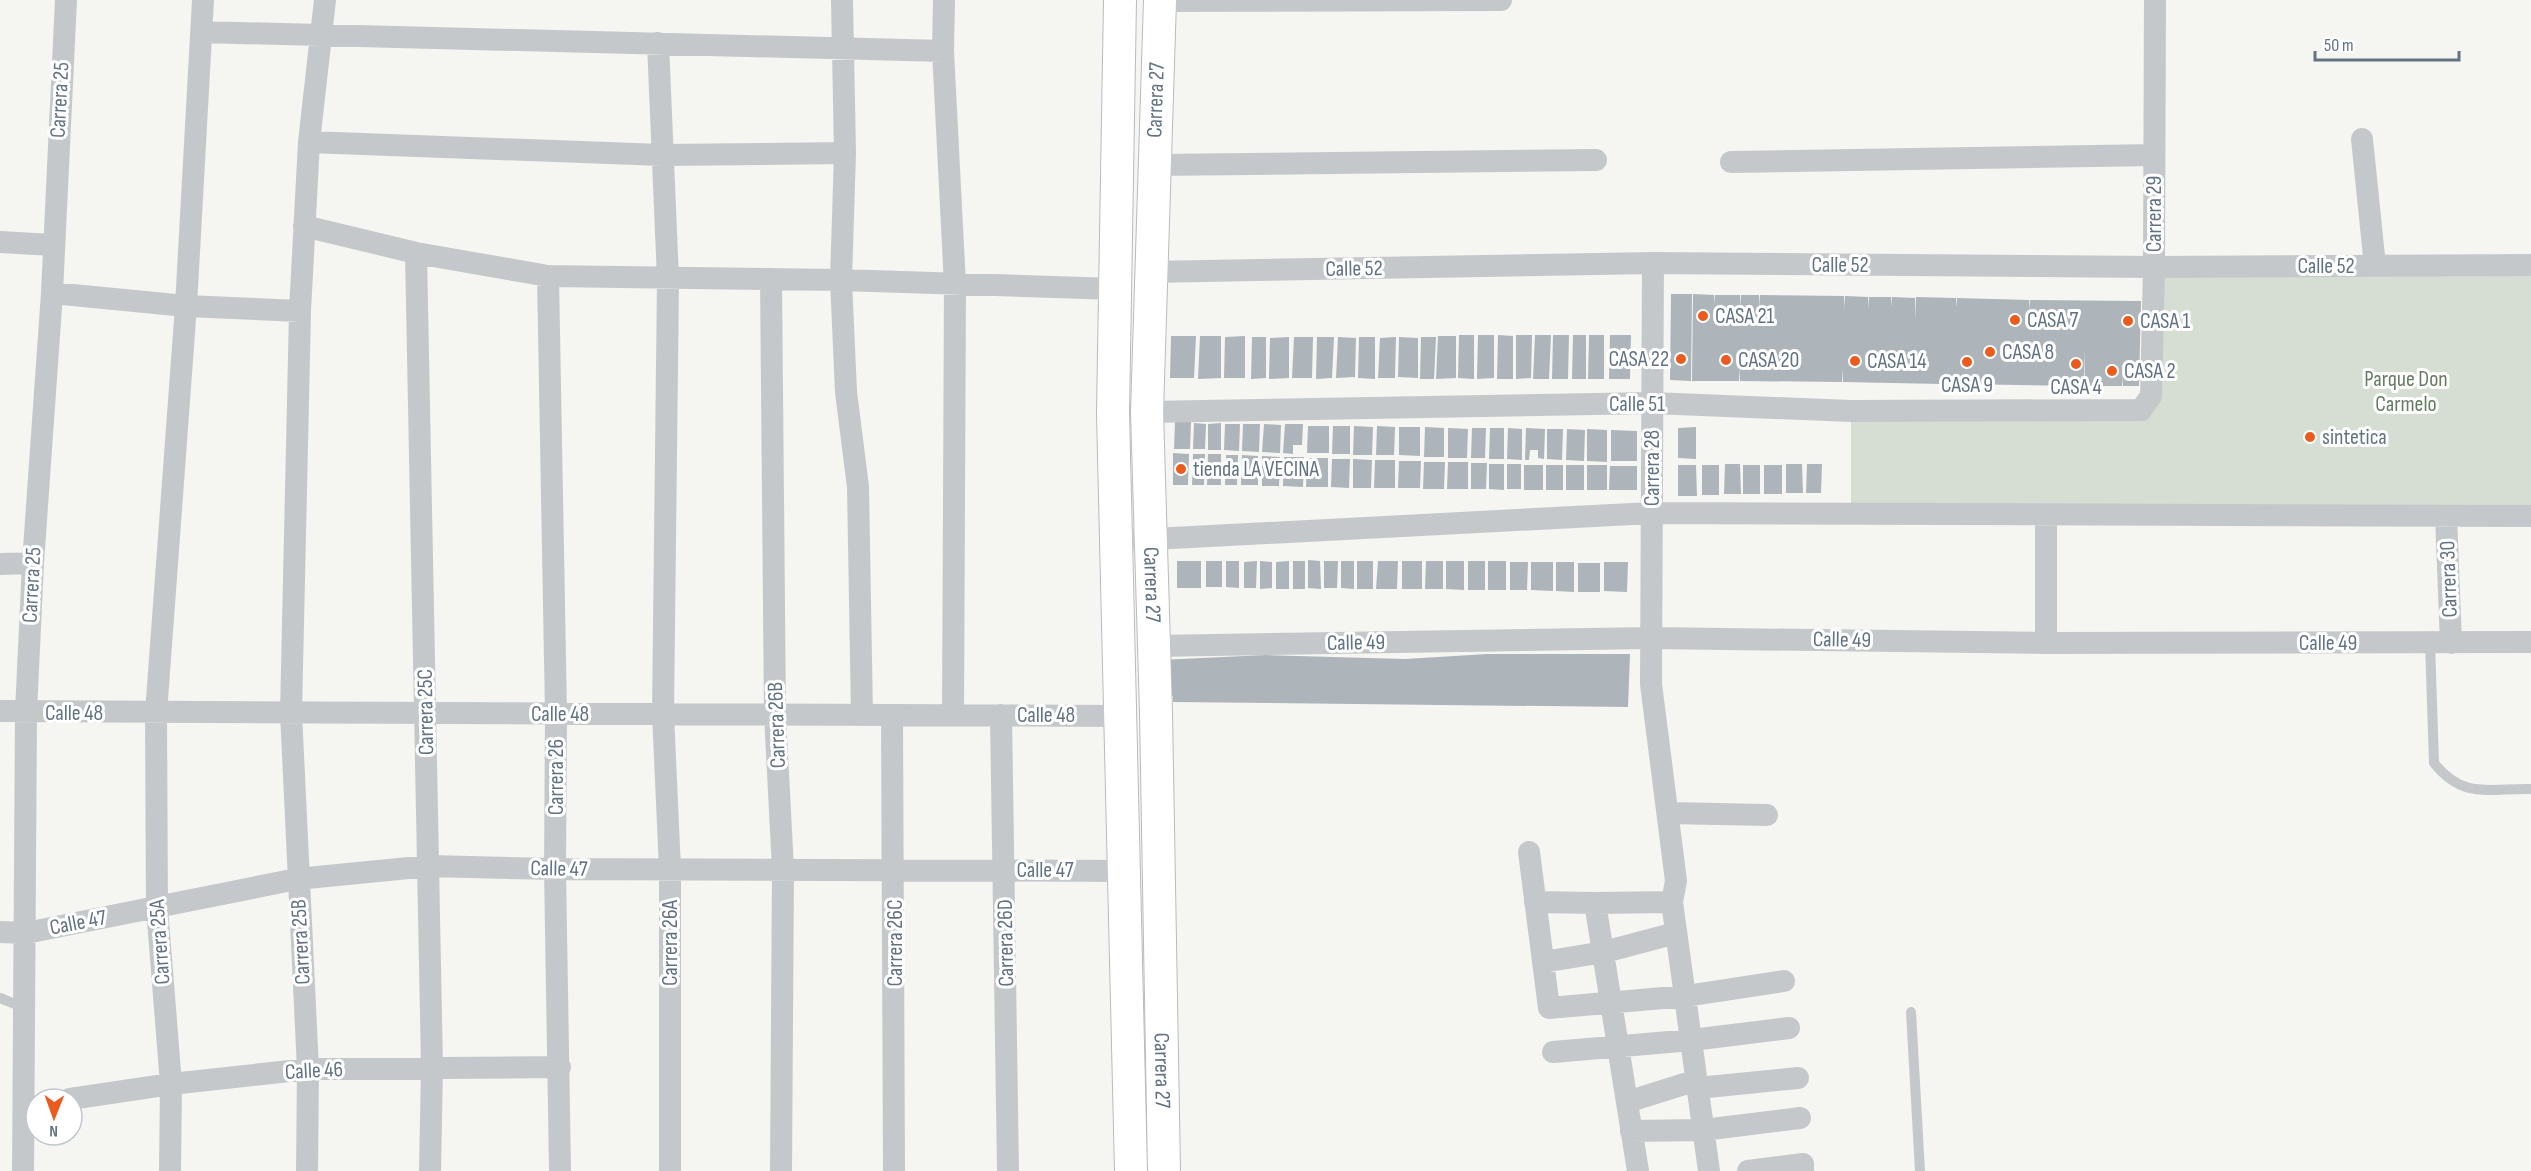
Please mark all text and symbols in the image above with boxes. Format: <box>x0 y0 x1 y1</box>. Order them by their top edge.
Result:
scale bar <box>2315 24 2459 62</box>
text: 50 m <box>2324 35 2354 56</box>
street label: Carrera 25 <box>45 61 75 139</box>
street label: Carrera 27 <box>1141 62 1171 138</box>
street label: Carrera 29 <box>2141 176 2168 252</box>
street label: Calle 52 <box>1811 252 1869 279</box>
street label: Calle 52 <box>2297 253 2355 280</box>
street label: Calle 52 <box>1325 255 1383 283</box>
place label: CASA 21 <box>1715 303 1775 330</box>
place label: CASA 7 <box>2027 307 2078 334</box>
place label: CASA 1 <box>2140 308 2190 335</box>
marker: CASA 21 <box>1696 309 1710 323</box>
marker: CASA 7 <box>2008 313 2022 327</box>
marker: CASA 1 <box>2121 314 2135 328</box>
place label: CASA 8 <box>2002 339 2054 366</box>
marker: CASA 8 <box>1983 345 1997 359</box>
place label: CASA 22 <box>1608 346 1669 373</box>
place label: CASA 20 <box>1738 347 1799 374</box>
place label: CASA 14 <box>1867 348 1926 375</box>
marker: CASA 22 <box>1674 352 1688 366</box>
marker: CASA 20 <box>1719 353 1733 367</box>
marker: CASA 14 <box>1848 354 1862 368</box>
marker: CASA 9 <box>1960 355 1974 369</box>
marker: CASA 4 <box>2069 357 2083 371</box>
place label: CASA 2 <box>2124 358 2176 385</box>
marker: CASA 2 <box>2105 364 2119 378</box>
park label: Parque Don Carmelo <box>2364 366 2448 418</box>
place label: CASA 9 <box>1941 372 1993 399</box>
place label: CASA 4 <box>2050 374 2102 401</box>
street label: Calle 51 <box>1609 391 1665 418</box>
place label: sintetica <box>2322 424 2387 451</box>
street label: Carrera 28 <box>1639 430 1666 506</box>
marker: sintetica <box>2303 430 2317 444</box>
place label: tienda LA VECINA <box>1193 456 1319 483</box>
marker: tienda LA VECINA <box>1174 462 1188 476</box>
street label: Carrera 30 <box>2434 540 2464 618</box>
street label: Carrera 25 <box>17 546 47 624</box>
street label: Carrera 27 <box>1138 546 1167 623</box>
street label: Calle 49 <box>1813 626 1871 654</box>
street label: Calle 49 <box>1327 629 1385 657</box>
street label: Calle 49 <box>2299 630 2357 657</box>
street label: Carrera 25C <box>412 669 440 755</box>
street label: Carrera 26B <box>762 681 792 769</box>
street label: Calle 48 <box>45 700 103 727</box>
street label: Calle 48 <box>531 701 589 728</box>
street label: Calle 48 <box>1017 702 1075 729</box>
street label: Carrera 26 <box>543 739 570 815</box>
street label: Calle 47 <box>530 855 588 883</box>
street label: Calle 47 <box>1016 857 1074 884</box>
street label: Carrera 25A <box>144 898 176 985</box>
street label: Carrera 25B <box>285 899 317 985</box>
street label: Carrera 26A <box>657 899 684 986</box>
street label: Carrera 26C <box>882 899 909 987</box>
street label: Carrera 26D <box>992 899 1020 987</box>
street label: Calle 47 <box>47 904 109 942</box>
street label: Carrera 27 <box>1148 1032 1176 1109</box>
street label: Calle 46 <box>284 1056 344 1086</box>
north arrow <box>24 1087 84 1147</box>
text: N <box>49 1121 58 1140</box>

